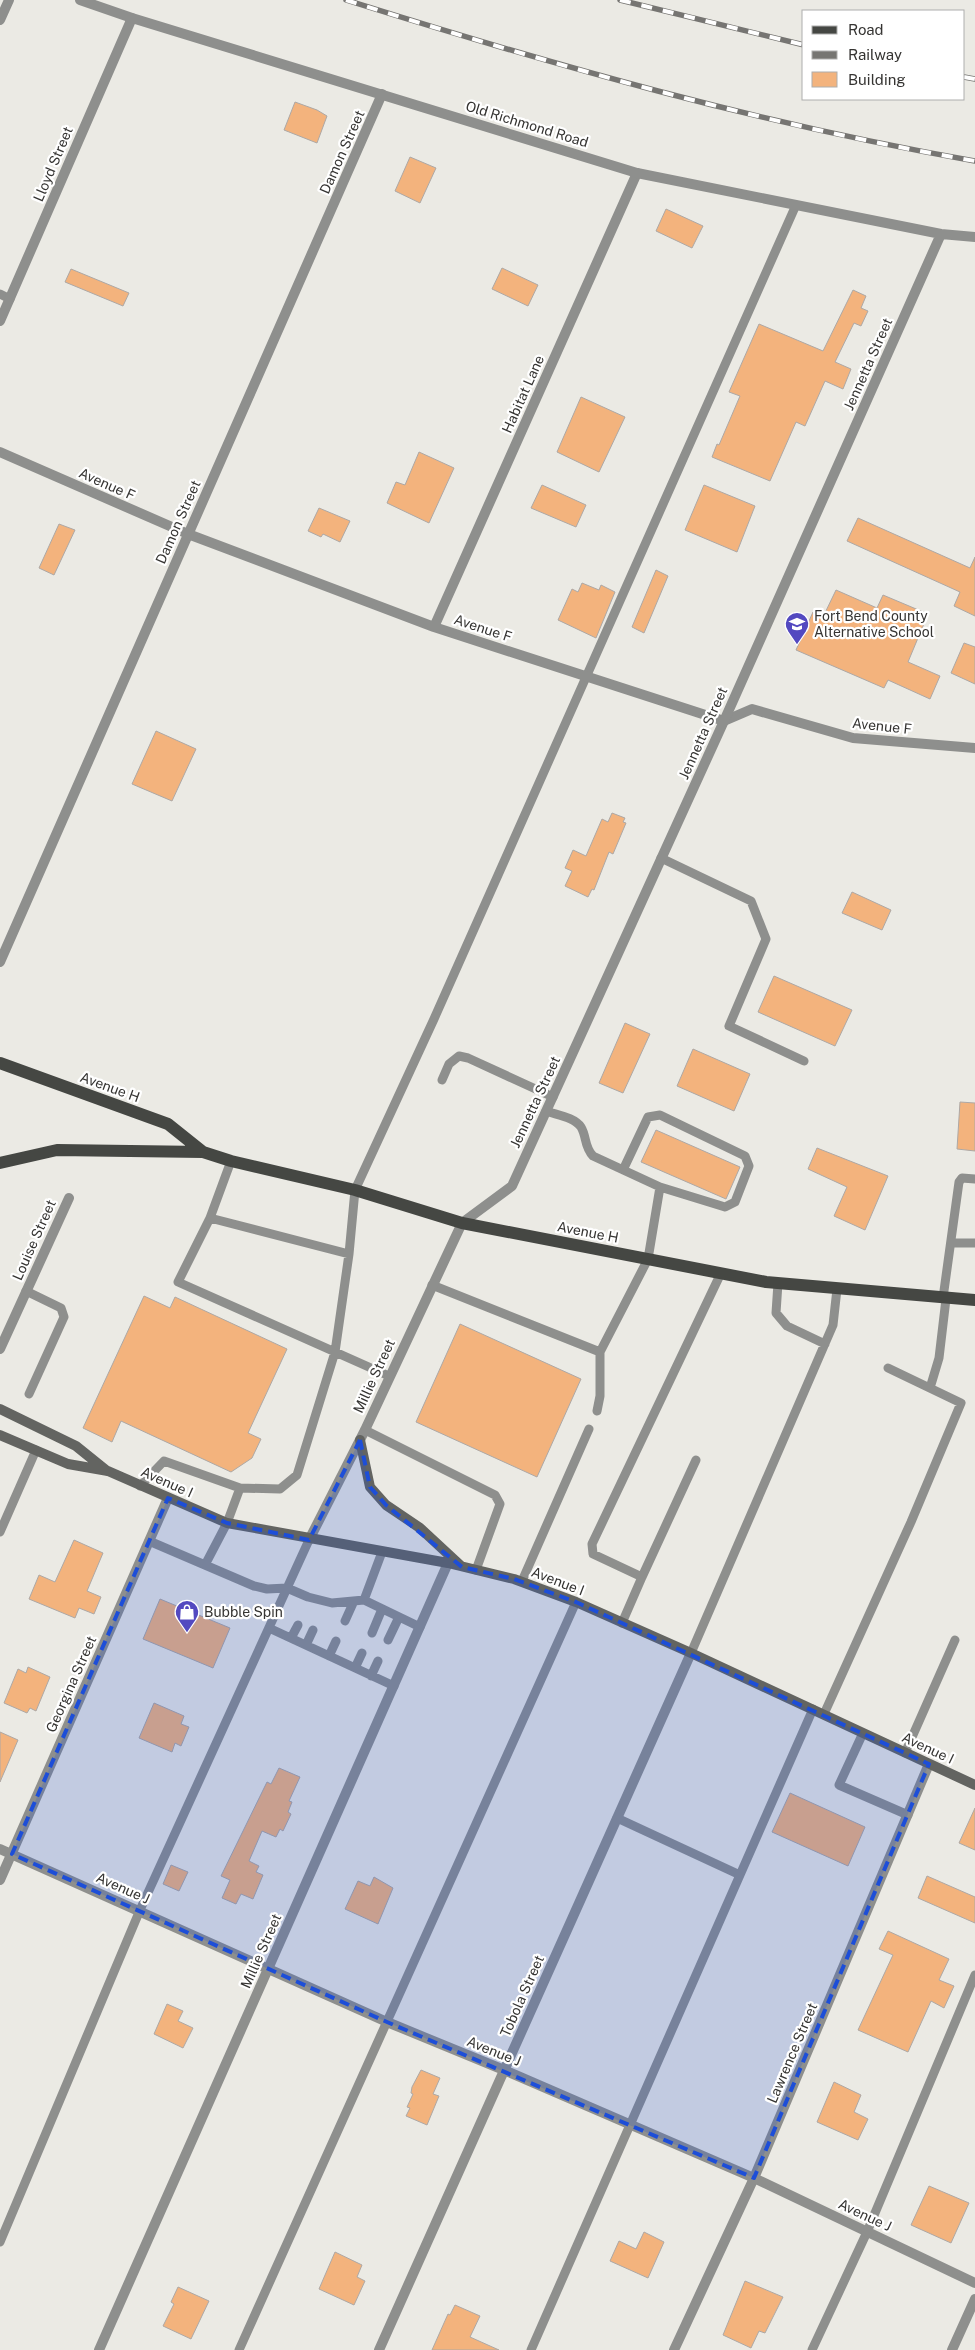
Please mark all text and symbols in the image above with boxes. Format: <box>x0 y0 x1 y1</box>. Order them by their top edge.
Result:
legend <box>802 10 965 100</box>
text: Road <box>848 21 884 38</box>
text: Railway <box>848 46 902 63</box>
text: Building <box>848 71 906 88</box>
street label: Old Richmond Road <box>464 98 590 150</box>
street label: Damon Street <box>316 108 368 196</box>
street label: Lloyd Street <box>30 124 76 204</box>
street label: Jennetta Street <box>840 315 896 413</box>
street label: Habitat Lane <box>499 353 547 435</box>
street label: Avenue F <box>76 465 138 503</box>
street label: Damon Street <box>152 478 204 566</box>
place label: Fort Bend County Alternative School <box>814 608 934 640</box>
street label: Avenue F <box>452 611 514 645</box>
school or university icon: Fort Bend County Alternative School <box>784 611 810 645</box>
street label: Jennetta Street <box>675 684 731 782</box>
street label: Avenue F <box>851 715 913 737</box>
street label: Jennetta Street <box>507 1054 563 1150</box>
street label: Avenue H <box>78 1069 142 1105</box>
street label: Louise Street <box>9 1197 59 1283</box>
street label: Avenue H <box>556 1218 620 1246</box>
street label: Millie Street <box>350 1336 398 1416</box>
street label: Avenue I <box>138 1463 196 1501</box>
street label: Avenue I <box>529 1564 587 1598</box>
shop icon: Bubble Spin <box>174 1599 200 1633</box>
place label: Bubble Spin <box>204 1604 283 1620</box>
street label: Georgina Street <box>43 1633 99 1735</box>
street label: Avenue I <box>900 1729 956 1767</box>
street label: Avenue J <box>94 1869 152 1907</box>
street label: Millie Street <box>237 1911 285 1991</box>
street label: Tobola Street <box>497 1953 547 2039</box>
street label: Lawrence Street <box>764 2000 820 2106</box>
street label: Avenue J <box>465 2033 523 2069</box>
street label: Avenue J <box>836 2196 894 2234</box>

